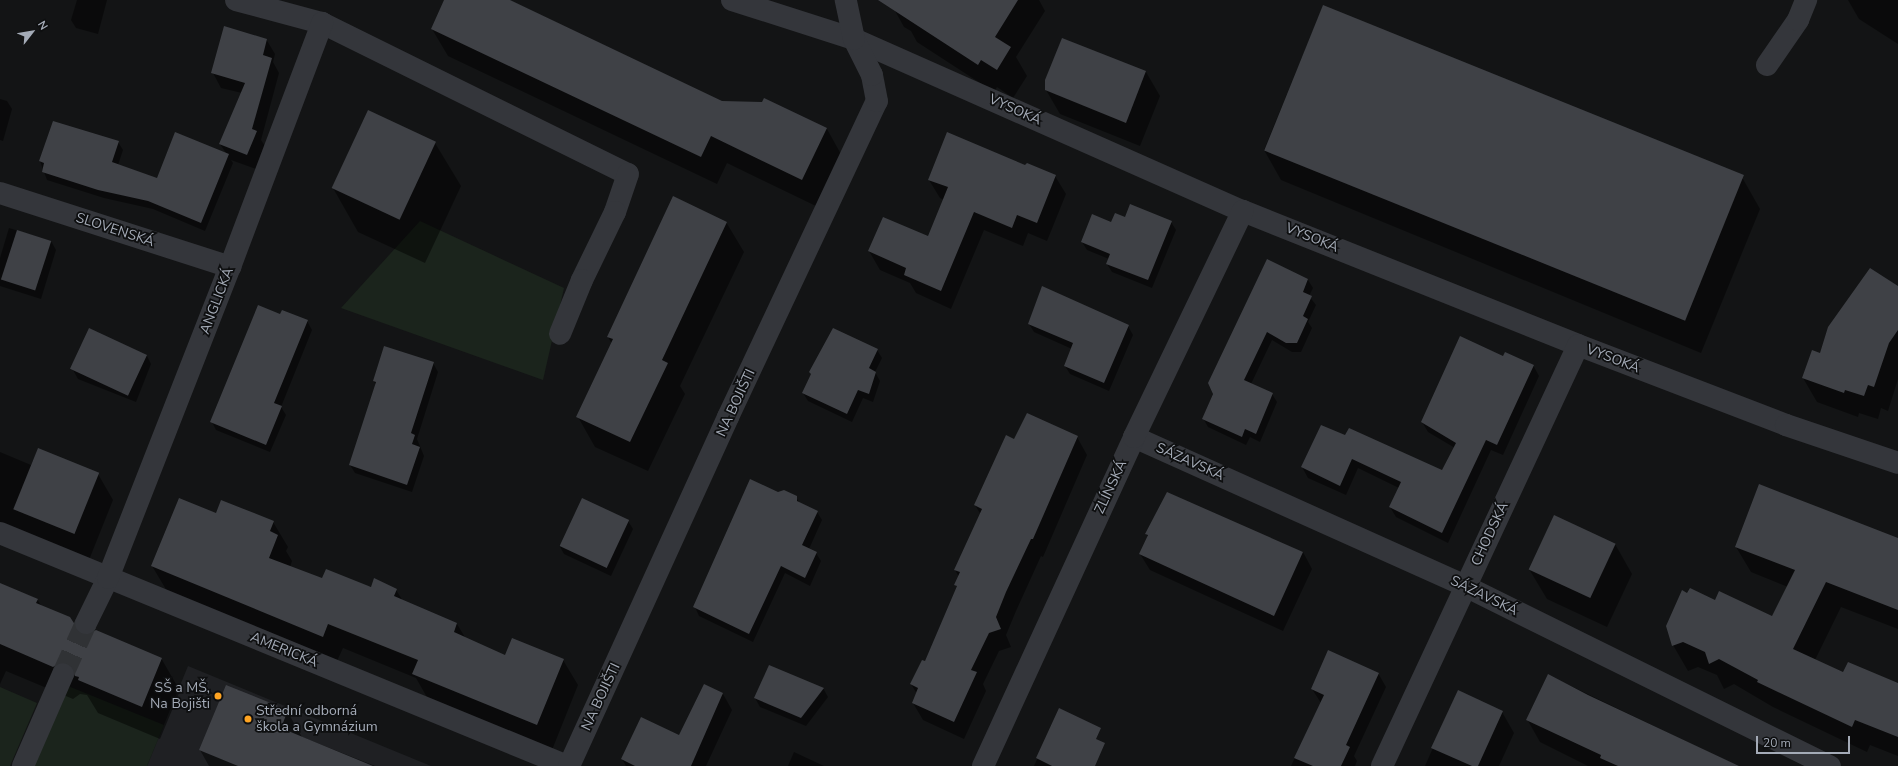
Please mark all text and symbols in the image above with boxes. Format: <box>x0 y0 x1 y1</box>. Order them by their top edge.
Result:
north arrow <box>12 12 52 52</box>
text: N <box>34 18 51 33</box>
street label: VYSOKÁ <box>986 91 1044 129</box>
street label: SLOVENSKÁ <box>74 209 156 251</box>
street label: VYSOKÁ <box>1283 220 1341 256</box>
street label: ANGLICKÁ <box>197 265 237 337</box>
street label: VYSOKÁ <box>1584 341 1642 377</box>
street label: NA BOJIŠTI <box>713 367 759 439</box>
street label: SÁZAVSKÁ <box>1153 440 1227 484</box>
street label: ZLÍNSKÁ <box>1091 458 1131 516</box>
street label: CHODSKÁ <box>1468 499 1512 569</box>
street label: SÁZAVSKÁ <box>1448 572 1520 620</box>
street label: AMERICKÁ <box>248 629 320 671</box>
street label: NA BOJIŠTI <box>578 661 624 733</box>
place label: SŠ a MŠ, Na Bojišti <box>150 680 210 712</box>
marker: SŠ a MŠ, Na Bojišti <box>213 691 223 701</box>
place label: Střední odborná škola a Gymnázium <box>256 703 378 736</box>
marker: Střední odborná škola a Gymnázium <box>243 714 253 724</box>
scale bar <box>1758 728 1852 754</box>
text: 20 m <box>1763 735 1791 751</box>

